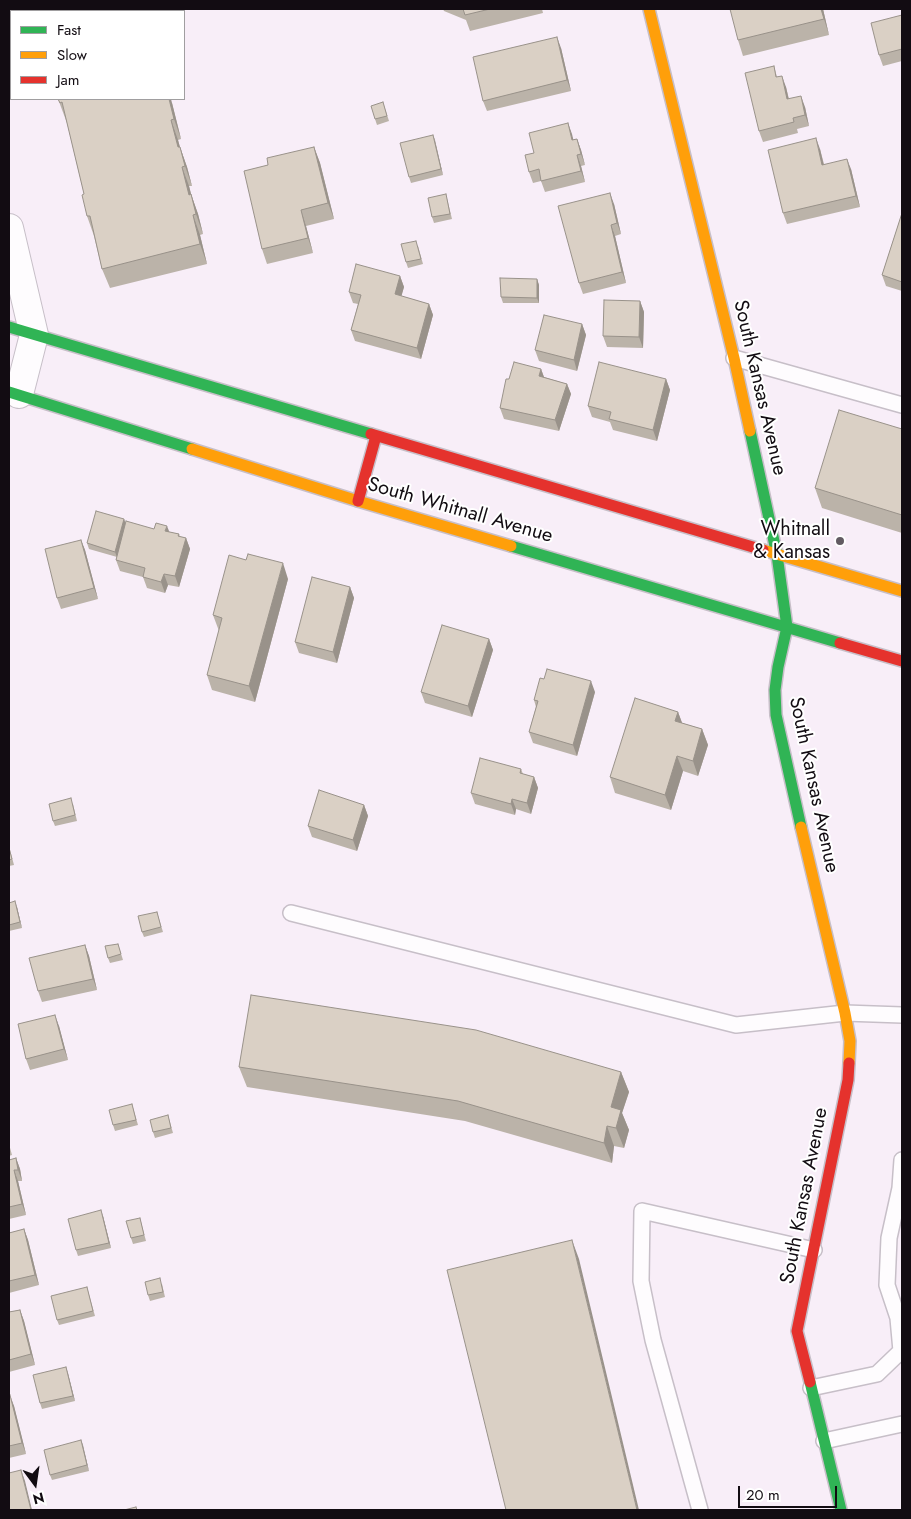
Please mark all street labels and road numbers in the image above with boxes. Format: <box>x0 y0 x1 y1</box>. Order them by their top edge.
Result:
street label: South Kansas Avenue <box>727 298 791 478</box>
street label: South Whitnall Avenue <box>365 473 555 549</box>
street label: South Kansas Avenue <box>783 695 843 875</box>
street label: South Kansas Avenue <box>776 1106 834 1286</box>

